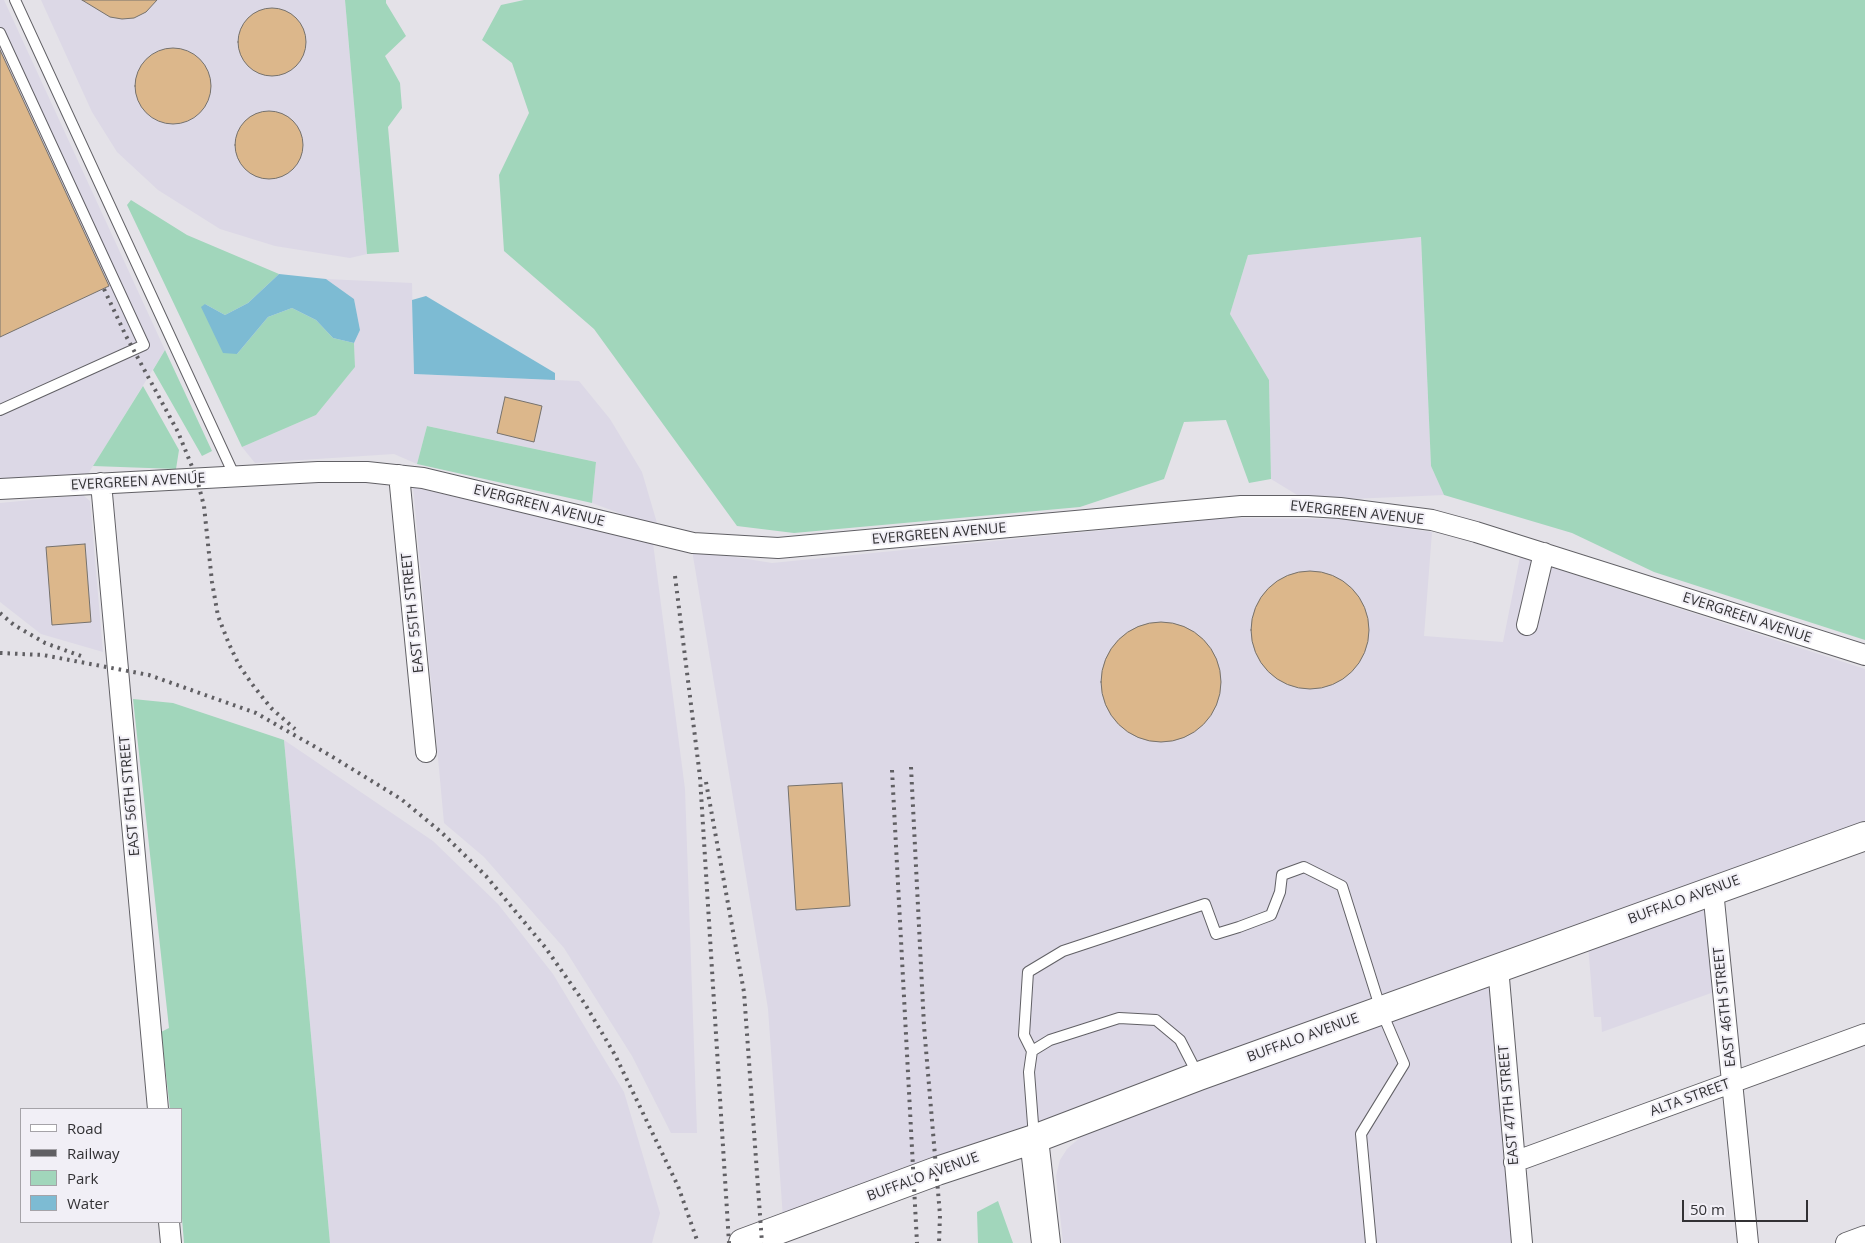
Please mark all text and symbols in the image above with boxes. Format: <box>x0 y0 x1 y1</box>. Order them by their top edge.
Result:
street label: EVERGREEN AVENUE <box>70 470 206 494</box>
street label: EVERGREEN AVENUE <box>472 482 606 530</box>
street label: EVERGREEN AVENUE <box>1289 498 1425 528</box>
street label: EVERGREEN AVENUE <box>871 520 1007 548</box>
street label: EAST 55TH STREET <box>398 552 428 674</box>
street label: EVERGREEN AVENUE <box>1680 589 1814 647</box>
street label: EAST 56TH STREET <box>116 735 144 857</box>
street label: BUFFALO AVENUE <box>1626 872 1742 928</box>
street label: EAST 46TH STREET <box>1710 946 1740 1068</box>
street label: BUFFALO AVENUE <box>1245 1010 1361 1066</box>
street label: EAST 47TH STREET <box>1495 1044 1523 1166</box>
street label: ALTA STREET <box>1648 1076 1732 1120</box>
legend <box>20 1108 182 1223</box>
text: Road <box>67 1118 103 1138</box>
text: Railway <box>67 1143 120 1163</box>
street label: BUFFALO AVENUE <box>865 1149 981 1205</box>
text: Park <box>67 1168 98 1188</box>
scale bar <box>1685 1190 1811 1222</box>
text: Water <box>67 1193 109 1213</box>
text: 50 m <box>1690 1199 1725 1219</box>

